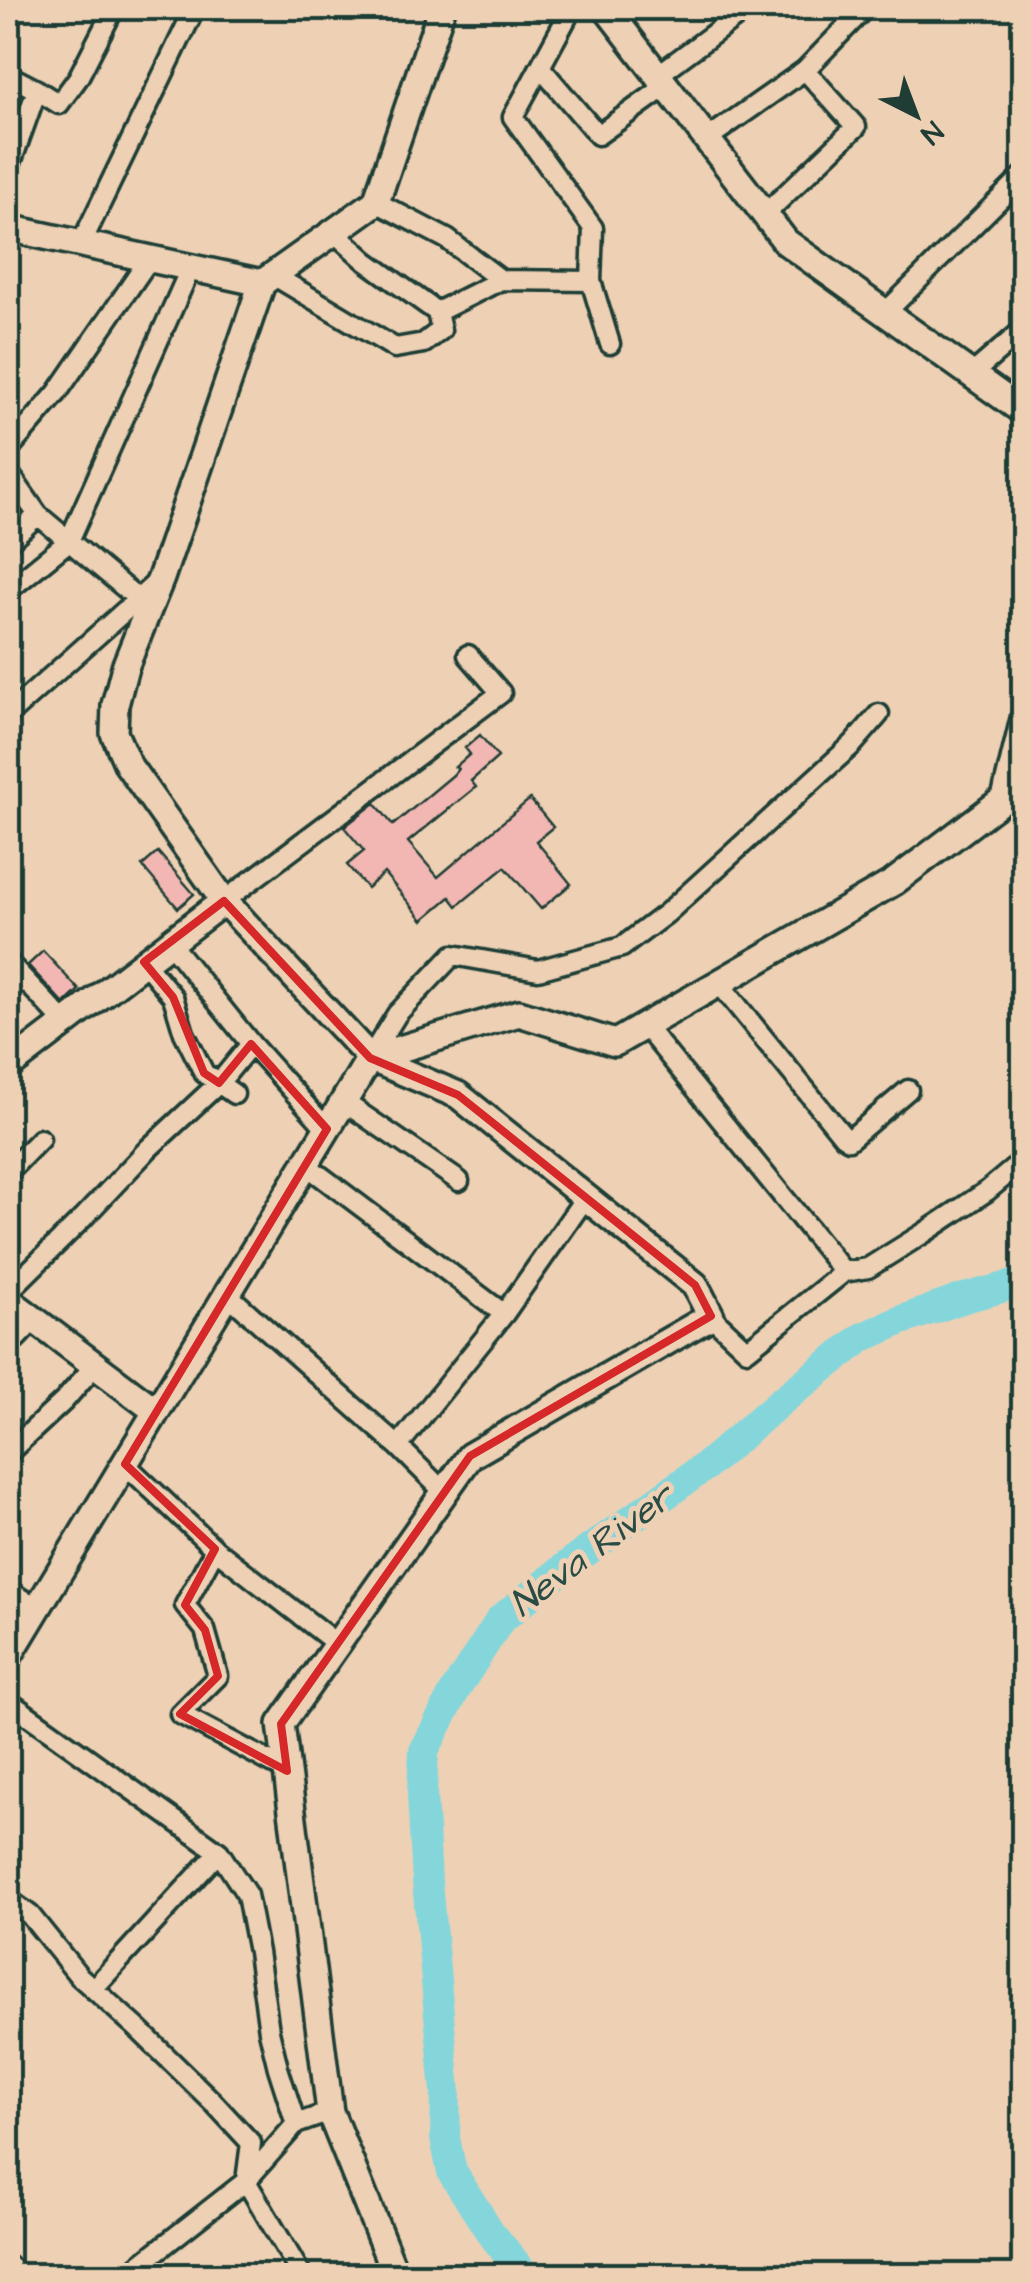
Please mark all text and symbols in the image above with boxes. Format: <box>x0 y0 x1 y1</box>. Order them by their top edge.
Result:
north arrow <box>866 65 966 165</box>
text: N <box>912 112 951 153</box>
water label: Neva River <box>499 1470 688 1630</box>

